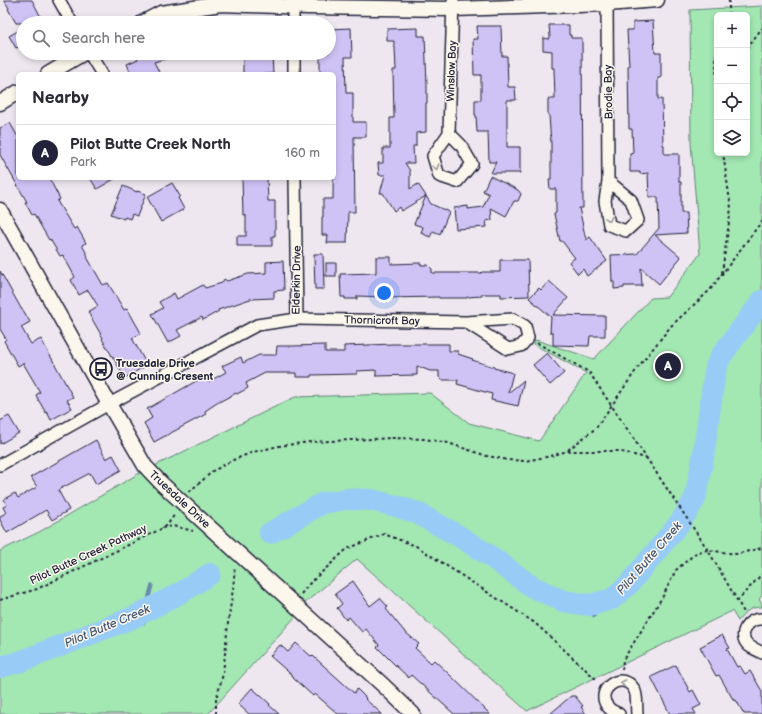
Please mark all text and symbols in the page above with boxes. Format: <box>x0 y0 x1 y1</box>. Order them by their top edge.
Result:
map controls <box>714 12 750 156</box>
button: + <box>714 12 750 48</box>
search box <box>16 16 336 60</box>
icon: search <box>30 27 52 49</box>
text: Search here <box>62 29 145 48</box>
street label: Winslow Bay <box>444 40 459 102</box>
button: − <box>714 48 750 84</box>
street label: Brodie Bay <box>602 65 615 119</box>
button: locate <box>714 84 750 120</box>
text: Nearby <box>32 88 89 108</box>
button: layers <box>714 120 750 156</box>
text: Pilot Butte Creek North <box>70 135 231 154</box>
text: A <box>41 145 49 161</box>
text: 160 m <box>285 145 320 161</box>
text: Park <box>70 154 96 170</box>
one-way arrow <box>431 163 440 170</box>
one-way arrow <box>604 215 612 222</box>
street label: Elderkin Drive <box>289 245 304 315</box>
your location <box>374 283 394 303</box>
street label: Thornicroft Bay <box>344 313 420 328</box>
pin: A <box>655 351 681 381</box>
bus stop icon: Truesdale Drive @ Cunning Cresent <box>88 356 114 382</box>
place label: Truesdale Drive @ Cunning Cresent <box>116 357 214 383</box>
street label: Truesdale Drive <box>147 468 213 531</box>
water label: Pilot Butte Creek <box>614 518 686 598</box>
street label: Pilot Butte Creek Pathway <box>28 522 149 587</box>
water label: Pilot Butte Creek <box>62 601 153 651</box>
one-way arrow <box>619 679 626 688</box>

